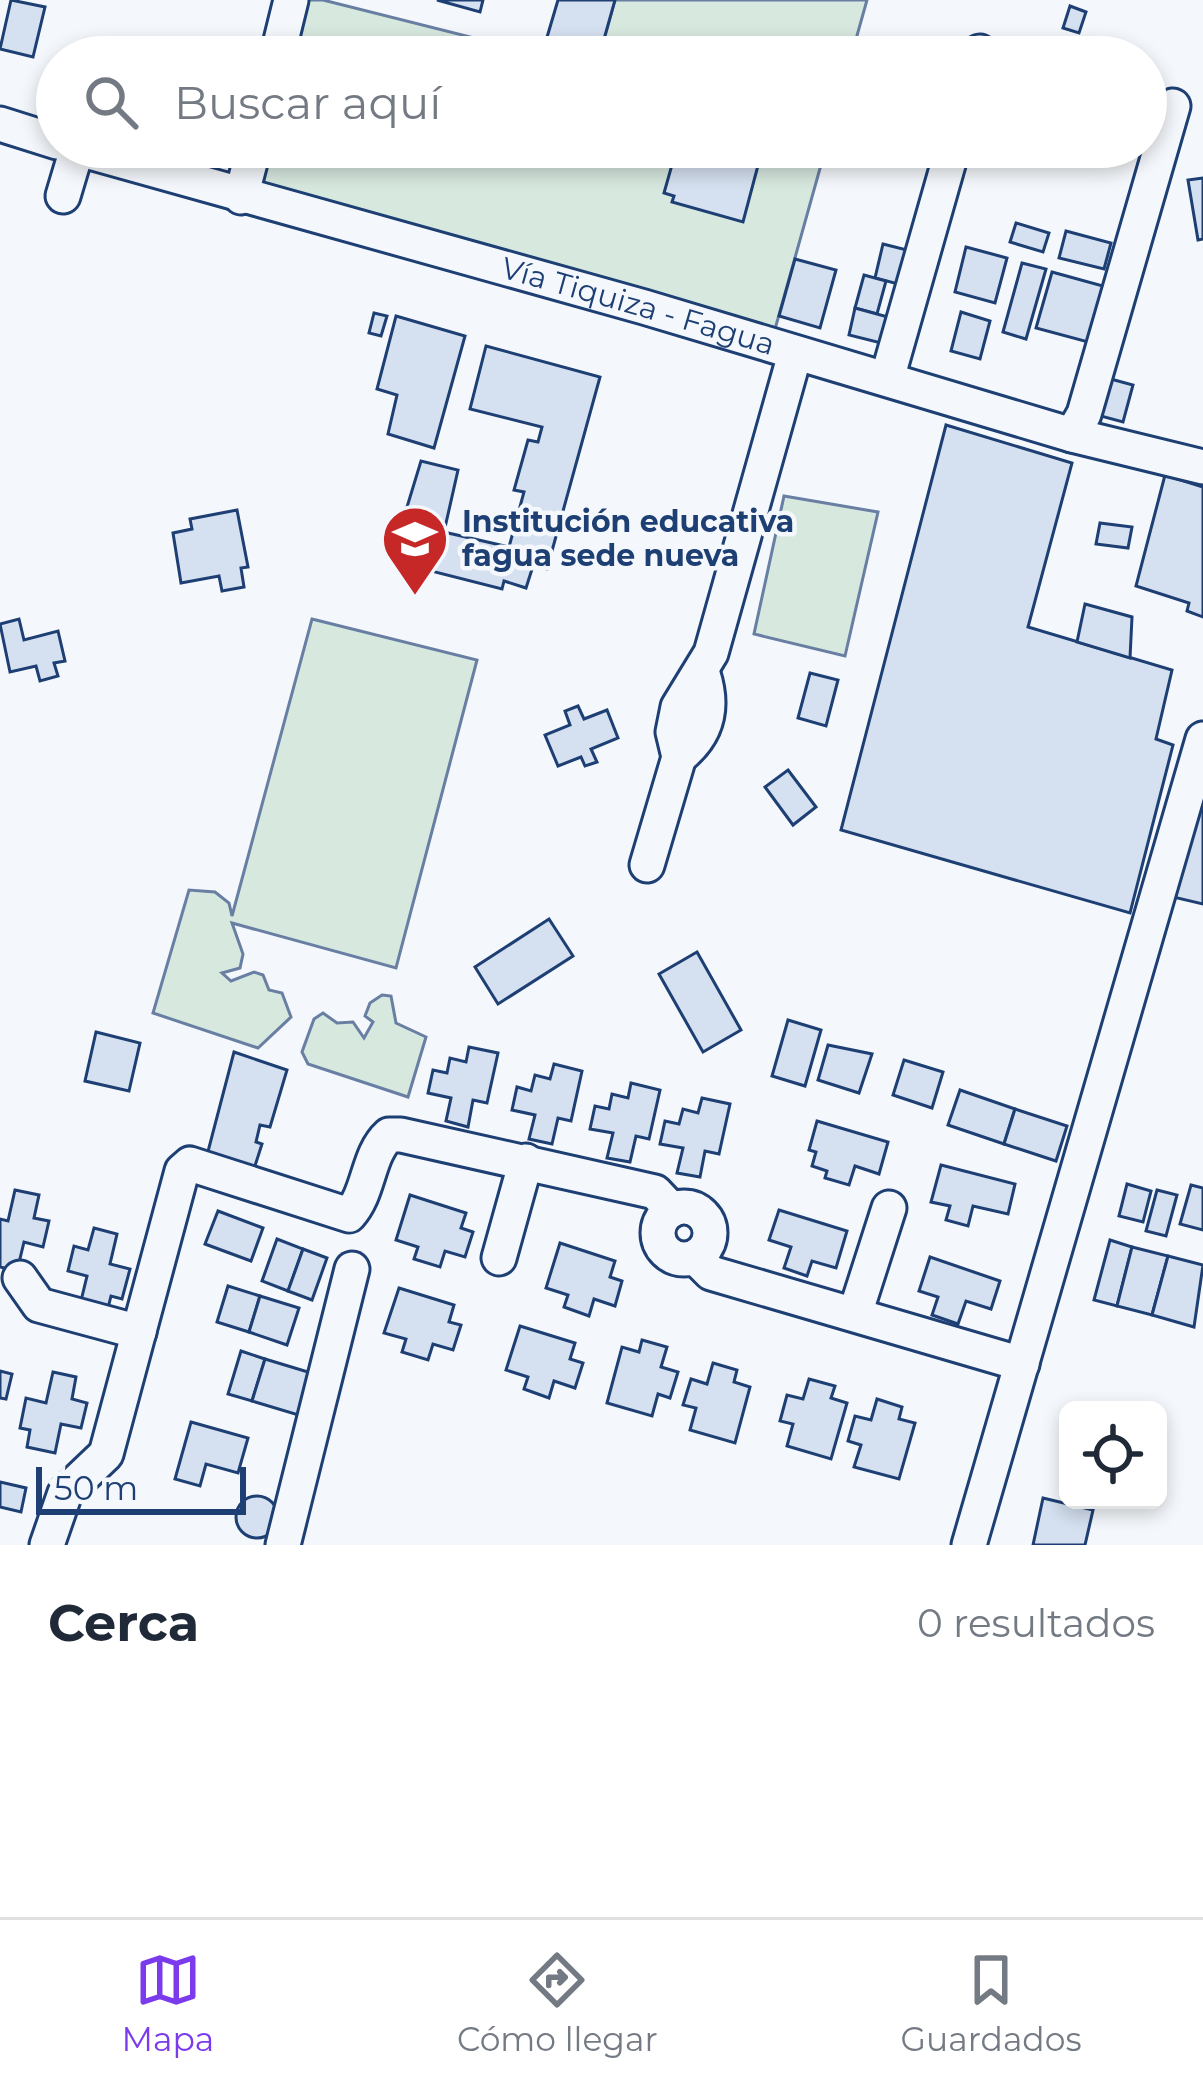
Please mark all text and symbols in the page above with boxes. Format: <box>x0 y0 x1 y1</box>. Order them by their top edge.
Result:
search box <box>36 36 1167 168</box>
icon: search <box>78 69 144 135</box>
text: Buscar aquí <box>174 75 441 130</box>
street label: Vía Tiquiza - Fagua <box>497 249 779 363</box>
place label: Institución educativa fagua sede nueva <box>462 503 794 574</box>
school or university icon: Institución educativa fagua sede nueva <box>380 504 450 598</box>
map controls <box>1059 1401 1167 1509</box>
button: locate <box>1059 1401 1167 1509</box>
scale bar <box>36 1461 246 1514</box>
text: 50 m <box>54 1468 138 1508</box>
text: Cerca <box>48 1592 199 1654</box>
text: 0 resultados <box>917 1599 1155 1647</box>
tab: Mapa <box>121 1947 214 2059</box>
tab: Cómo llegar <box>457 1947 658 2059</box>
tab: Guardados <box>901 1947 1082 2059</box>

